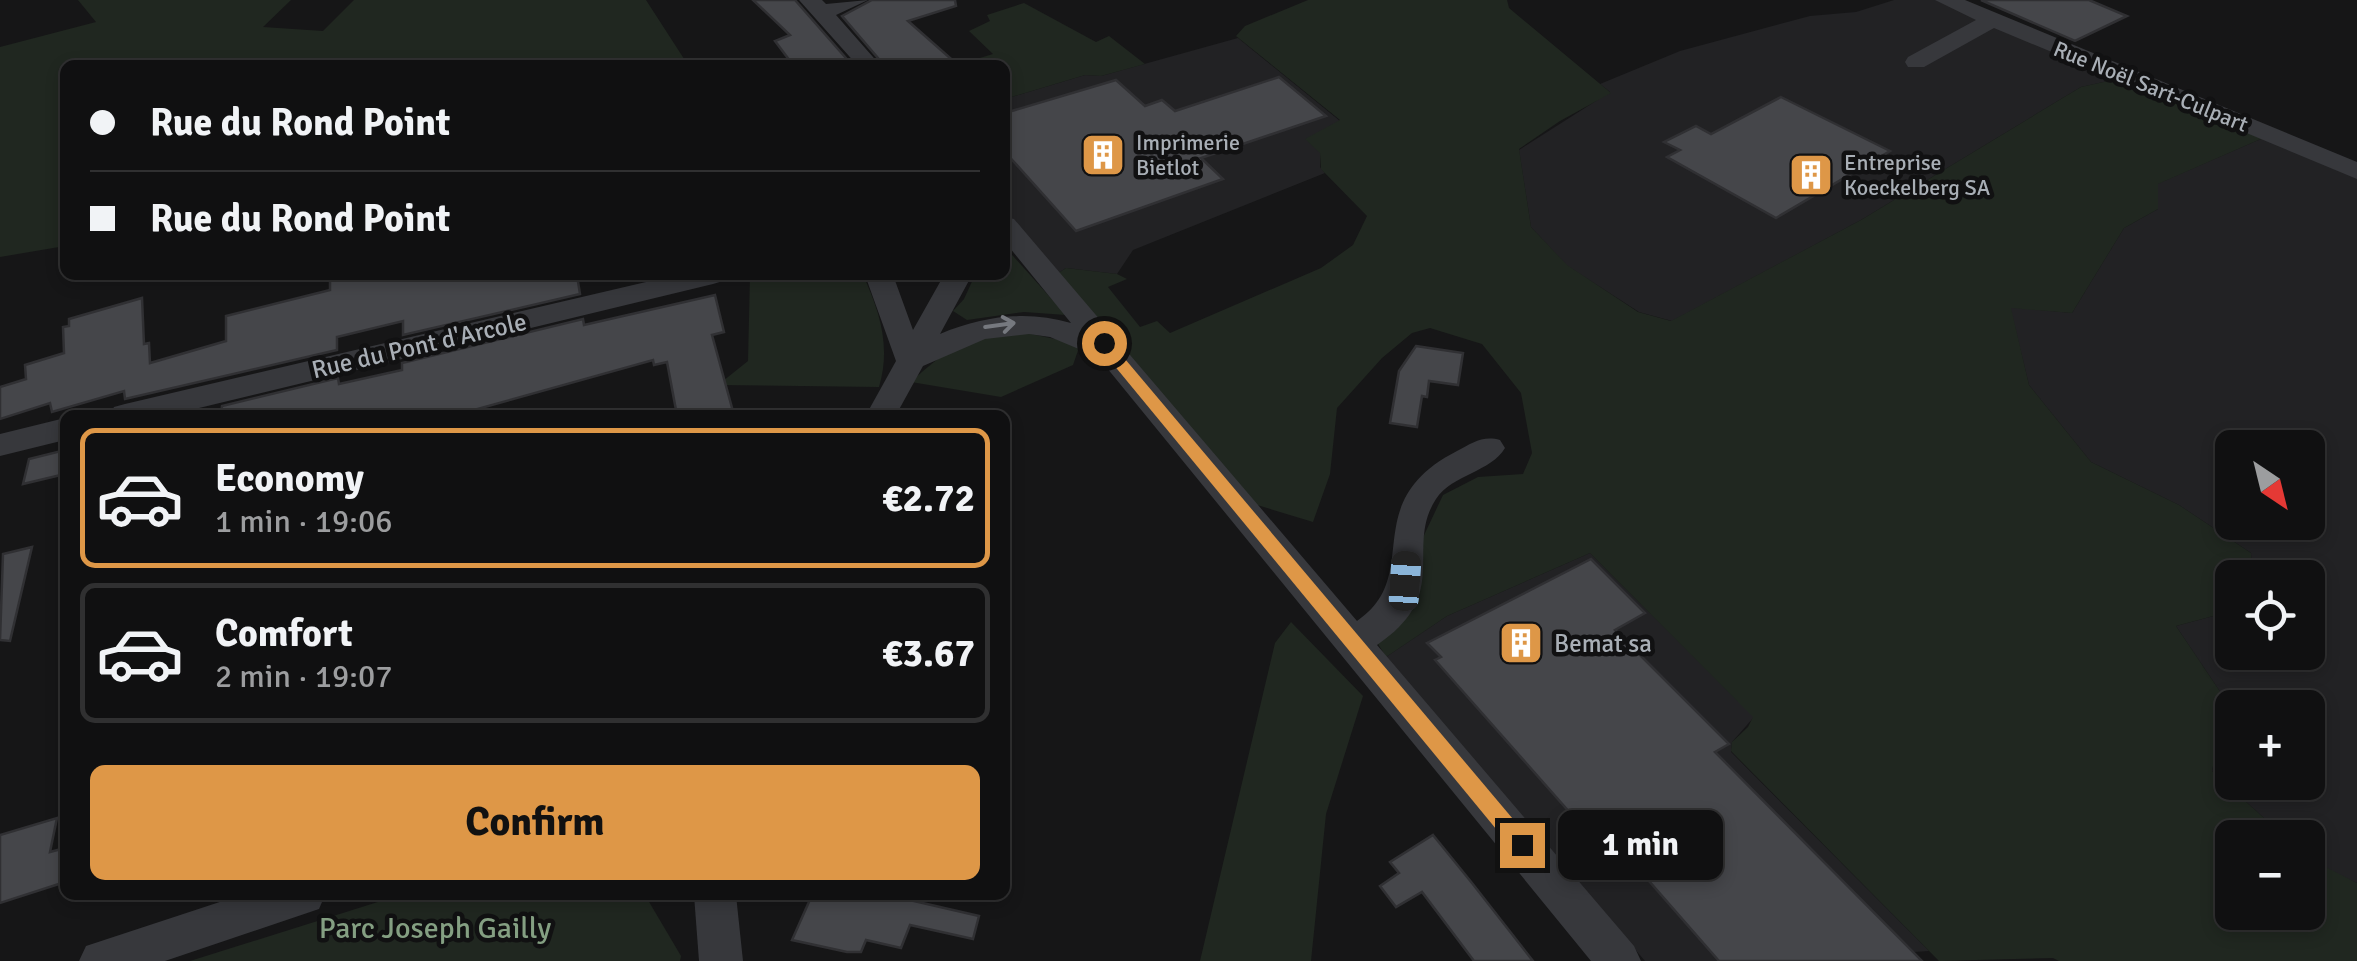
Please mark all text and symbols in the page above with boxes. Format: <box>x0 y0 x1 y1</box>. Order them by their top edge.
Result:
street label: Rue Noël Sart-Culpart <box>2050 35 2252 138</box>
text: Rue du Rond Point <box>150 99 450 146</box>
place label: Imprimerie Bietlot <box>1136 129 1240 181</box>
building icon: Imprimerie Bietlot <box>1080 132 1126 178</box>
place label: Entreprise Koeckelberg SA <box>1844 149 1991 201</box>
building icon: Entreprise Koeckelberg SA <box>1788 152 1834 198</box>
text: Rue du Rond Point <box>150 195 450 242</box>
street label: Rue du Pont d'Arcole <box>309 306 530 385</box>
one-way arrow <box>983 316 1015 334</box>
route start <box>1082 321 1127 366</box>
north arrow <box>2215 430 2325 540</box>
map controls <box>2215 430 2325 930</box>
icon: car <box>95 453 185 543</box>
text: Economy <box>215 455 364 502</box>
text: €2.72 <box>882 475 975 522</box>
text: 1 min · 19:06 <box>215 502 393 541</box>
car <box>1388 550 1422 612</box>
button: locate <box>2215 560 2325 670</box>
icon: car <box>95 608 185 698</box>
text: Comfort <box>215 610 353 657</box>
building icon: Bemat sa <box>1498 620 1544 666</box>
place label: Bemat sa <box>1554 628 1652 659</box>
text: €3.67 <box>882 630 975 677</box>
text: 2 min · 19:07 <box>215 657 393 696</box>
button: + <box>2215 690 2325 800</box>
button: Confirm <box>90 765 980 880</box>
callout: 1 min <box>1557 810 1722 880</box>
button: − <box>2215 820 2325 930</box>
route end <box>1500 823 1545 868</box>
text: 1 min <box>1602 825 1679 864</box>
park label: Parc Joseph Gailly <box>319 910 551 947</box>

